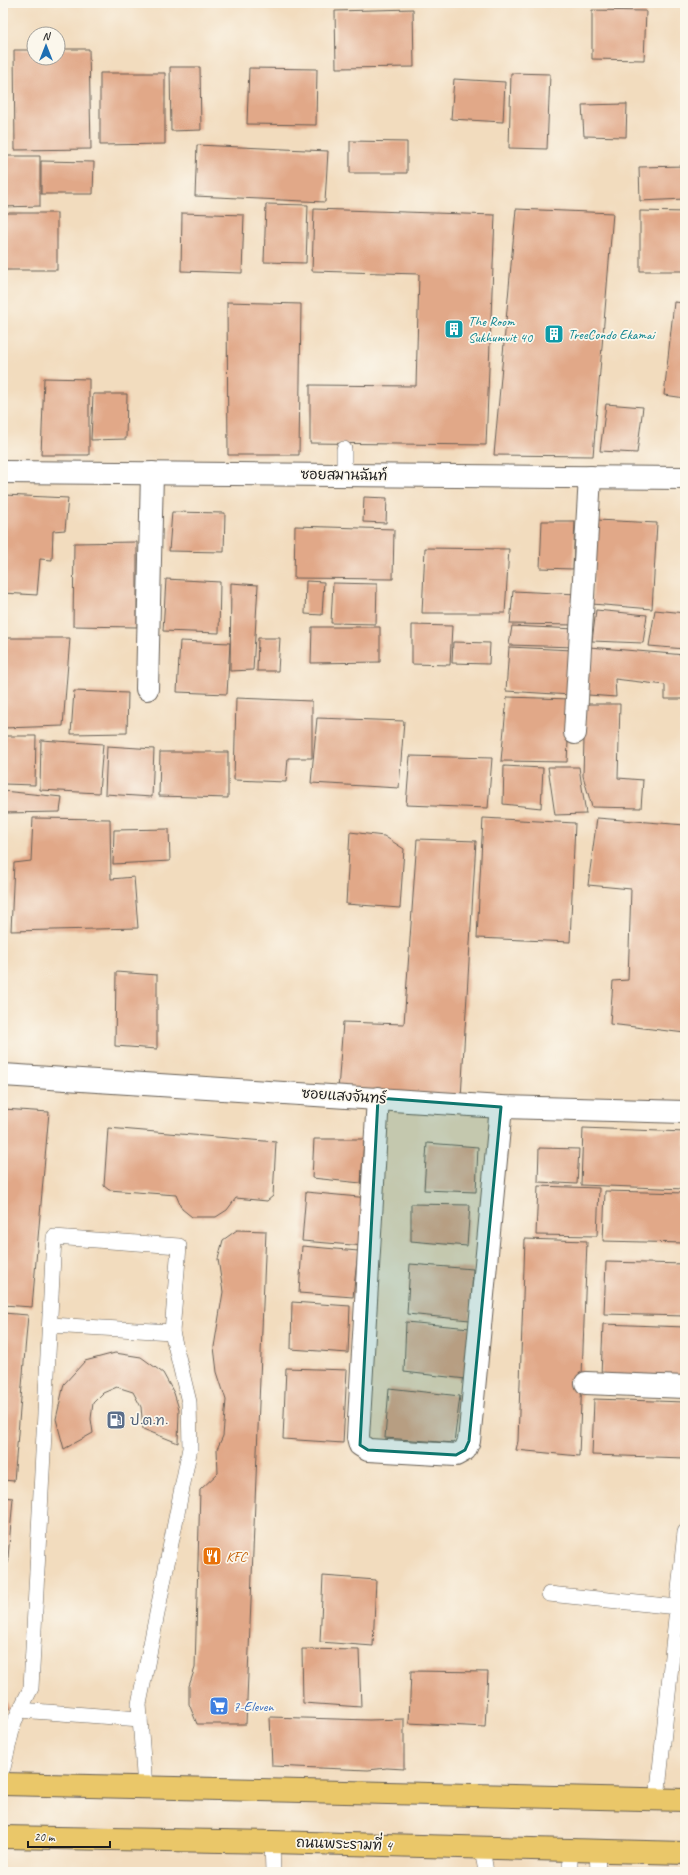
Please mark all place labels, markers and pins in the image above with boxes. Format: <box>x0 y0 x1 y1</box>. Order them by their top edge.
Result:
place label: The Room Sukhumvit 40 <box>468 313 534 346</box>
building icon: The Room Sukhumvit 40 <box>443 318 465 340</box>
building icon: TreeCondo Ekamai <box>543 323 565 345</box>
place label: TreeCondo Ekamai <box>568 326 657 343</box>
fuel station icon: ป.ต.ท. <box>105 1409 127 1431</box>
place label: ป.ต.ท. <box>130 1412 168 1429</box>
restaurant icon: KFC <box>201 1545 223 1567</box>
place label: KFC <box>226 1548 249 1565</box>
supermarket icon: 7-Eleven <box>208 1695 230 1717</box>
place label: 7-Eleven <box>233 1698 274 1715</box>

